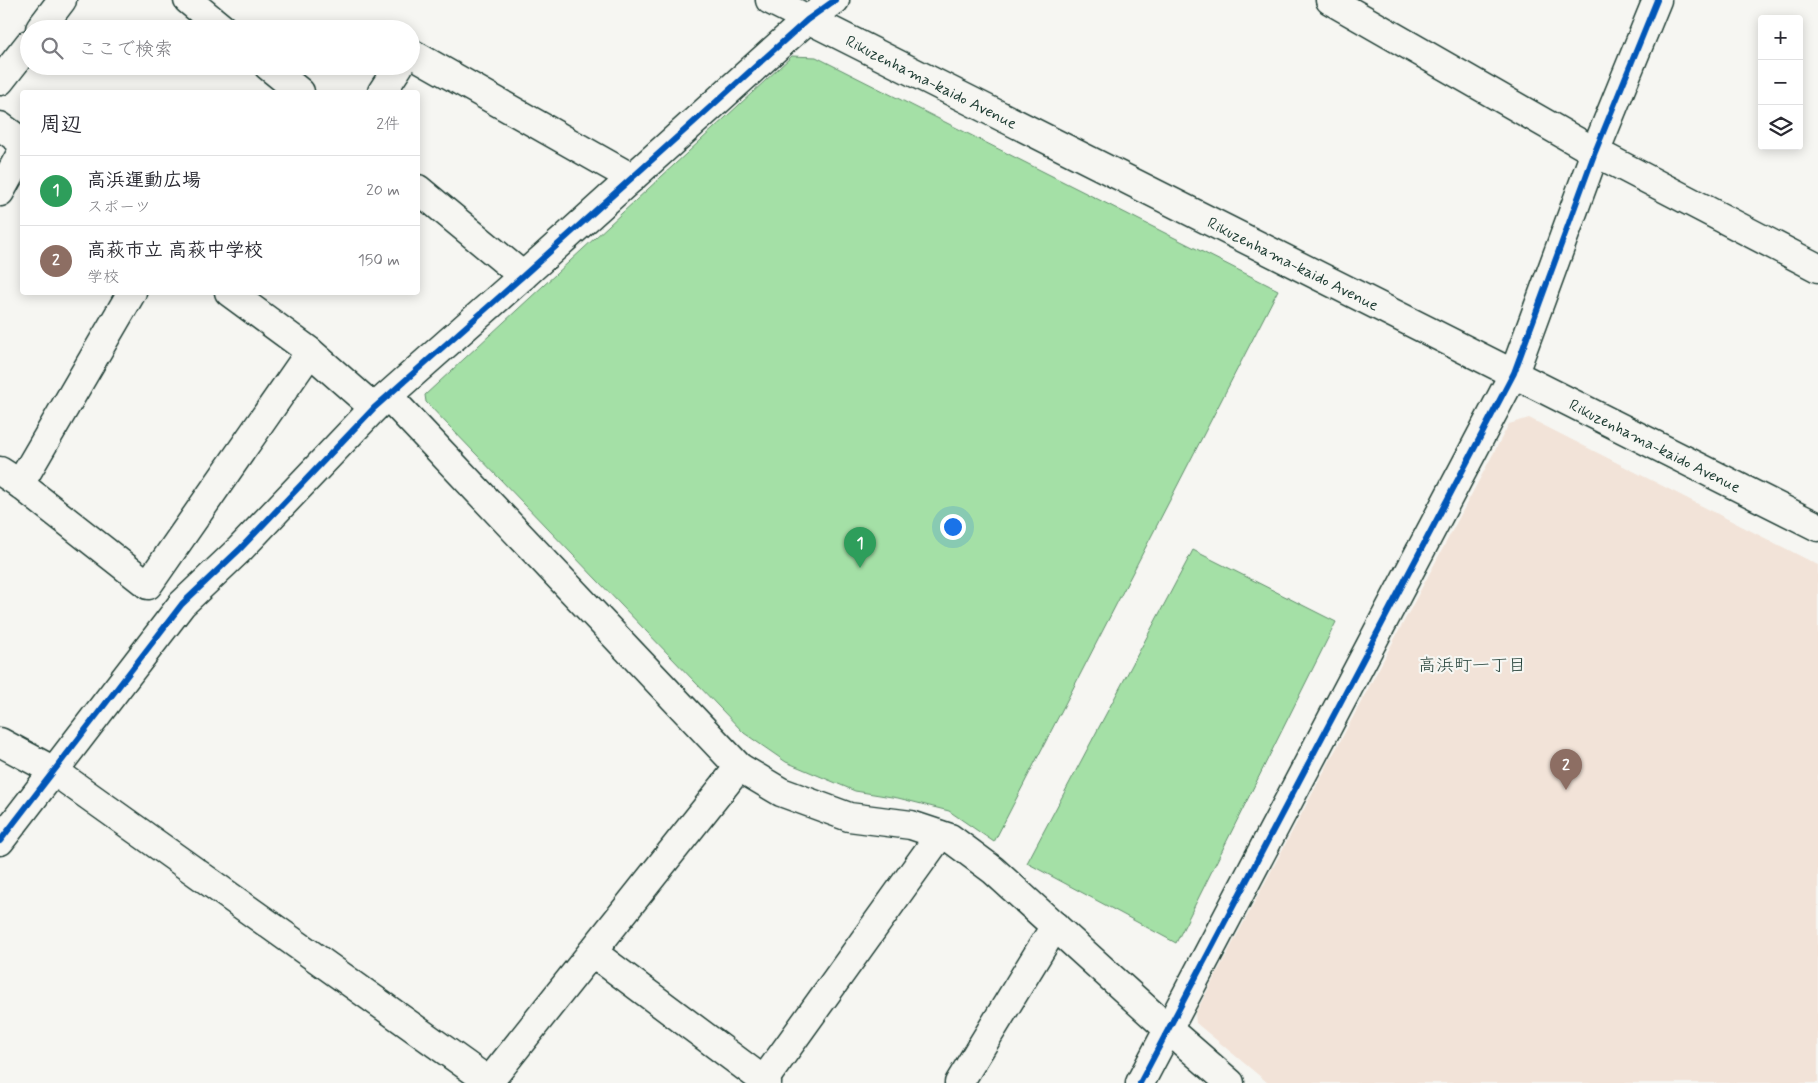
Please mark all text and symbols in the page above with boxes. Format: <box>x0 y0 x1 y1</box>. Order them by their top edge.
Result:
map controls <box>1758 15 1803 150</box>
button: + <box>1758 15 1803 60</box>
search box <box>20 20 420 75</box>
street label: Rikuzenhama-kaido Avenue <box>842 31 1020 135</box>
icon: search <box>38 34 66 62</box>
text: ここで検索 <box>78 37 173 62</box>
button: − <box>1758 60 1803 105</box>
button: layers <box>1758 105 1803 150</box>
text: 周辺 <box>40 111 82 139</box>
text: 2件 <box>376 114 400 135</box>
text: 高浜運動広場 <box>87 168 201 193</box>
text: 1 <box>52 180 60 201</box>
text: 20 m <box>366 180 400 201</box>
text: スポーツ <box>87 197 151 218</box>
street label: Rikuzenhama-kaido Avenue <box>1204 213 1382 317</box>
text: 高萩市立 高萩中学校 <box>87 238 263 263</box>
text: 2 <box>52 250 60 271</box>
text: 150 m <box>358 250 400 271</box>
text: 学校 <box>87 267 119 288</box>
street label: Rikuzenhama-kaido Avenue <box>1565 395 1744 499</box>
your location <box>940 514 966 540</box>
pin: 1 <box>844 527 876 568</box>
district label: 高浜町一丁目 <box>1418 654 1526 678</box>
pin: 2 <box>1550 749 1582 790</box>

